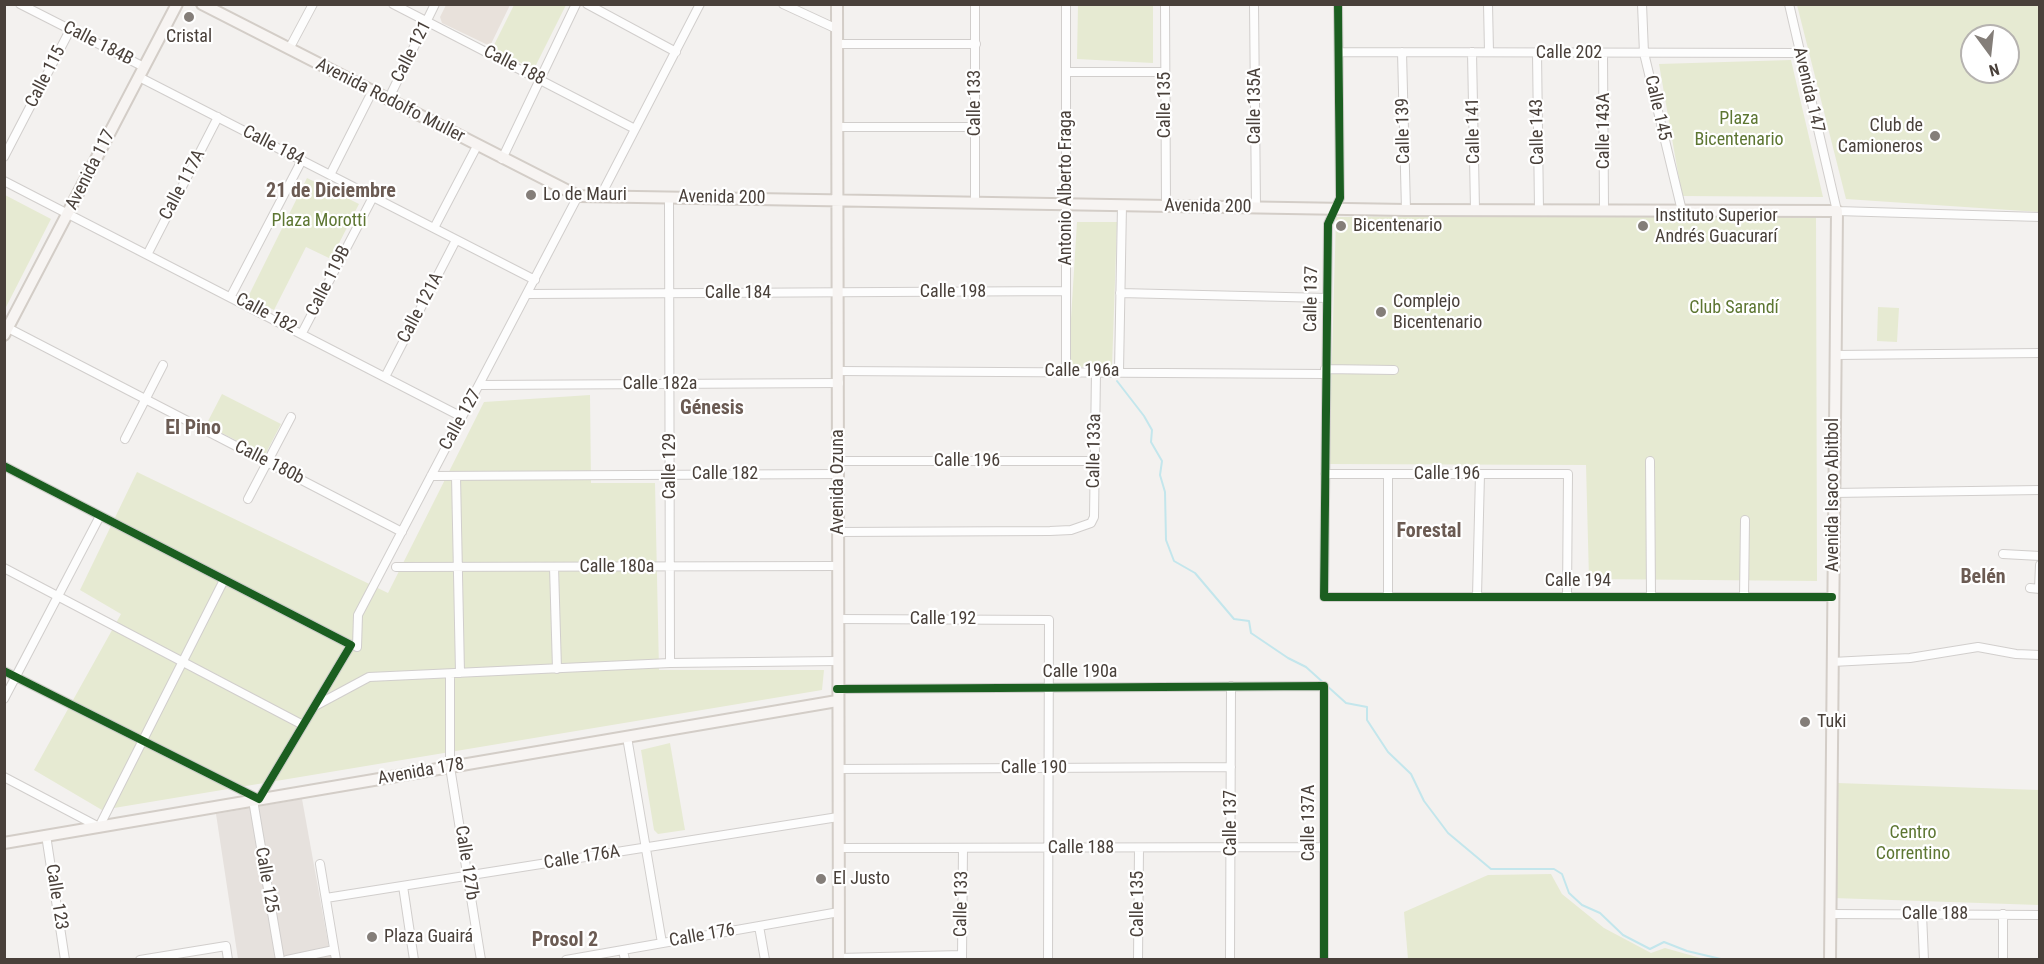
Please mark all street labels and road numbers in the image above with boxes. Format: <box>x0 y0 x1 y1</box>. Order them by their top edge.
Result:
street label: Calle 184B <box>59 17 137 71</box>
street label: Calle 121 <box>387 18 437 86</box>
street label: Calle 188 <box>480 41 548 91</box>
street label: Calle 202 <box>1536 42 1602 64</box>
street label: Calle 115 <box>21 43 71 111</box>
street label: Avenida 147 <box>1788 45 1828 135</box>
street label: Avenida Rodolfo Muller <box>312 54 468 148</box>
street label: Calle 135A <box>1244 68 1266 144</box>
street label: Calle 133 <box>964 70 986 136</box>
street label: Calle 135 <box>1154 72 1176 138</box>
street label: Calle 145 <box>1639 73 1675 143</box>
street label: Calle 143A <box>1593 93 1615 169</box>
street label: Calle 139 <box>1393 98 1415 164</box>
street label: Calle 141 <box>1463 98 1485 164</box>
street label: Calle 143 <box>1527 99 1549 165</box>
street label: Antonio Alberto Fraga <box>1055 110 1077 266</box>
street label: Calle 184 <box>239 121 307 171</box>
street label: Avenida 117 <box>62 126 120 214</box>
street label: Calle 117A <box>155 146 211 224</box>
street label: Avenida 200 <box>678 186 766 210</box>
street label: Avenida 200 <box>1164 195 1252 219</box>
street label: Calle 119B <box>302 242 356 320</box>
street label: Calle 137 <box>1301 266 1323 332</box>
street label: Calle 121A <box>393 269 449 347</box>
street label: Calle 198 <box>920 281 986 303</box>
street label: Calle 184 <box>705 282 771 304</box>
street label: Calle 182 <box>232 289 300 339</box>
street label: Calle 196a <box>1045 360 1119 382</box>
street label: Calle 182a <box>623 373 697 395</box>
street label: Calle 127 <box>435 386 487 454</box>
street label: Calle 133a <box>1084 413 1106 489</box>
street label: Avenida Isaco Abitbol <box>1822 418 1844 572</box>
street label: Avenida Ozuna <box>827 429 849 535</box>
street label: Calle 129 <box>659 433 681 499</box>
street label: Calle 180b <box>231 436 307 490</box>
street label: Calle 196 <box>934 450 1000 472</box>
street label: Calle 182 <box>692 463 758 485</box>
street label: Calle 196 <box>1414 463 1480 485</box>
street label: Calle 180a <box>580 556 654 578</box>
street label: Calle 194 <box>1545 570 1611 592</box>
street label: Calle 192 <box>910 608 976 630</box>
street label: Calle 190a <box>1043 661 1117 683</box>
street label: Avenida 178 <box>376 754 466 790</box>
street label: Calle 190 <box>1001 757 1067 779</box>
street label: Calle 137A <box>1298 785 1320 861</box>
street label: Calle 137 <box>1220 790 1242 856</box>
street label: Calle 127b <box>449 824 483 902</box>
street label: Calle 188 <box>1048 837 1114 859</box>
street label: Calle 176A <box>542 841 622 875</box>
street label: Calle 125 <box>250 845 282 915</box>
street label: Calle 123 <box>40 863 72 931</box>
street label: Calle 133 <box>951 871 973 937</box>
street label: Calle 135 <box>1127 871 1149 937</box>
street label: Calle 188 <box>1902 903 1968 925</box>
street label: Calle 176 <box>667 920 737 952</box>

